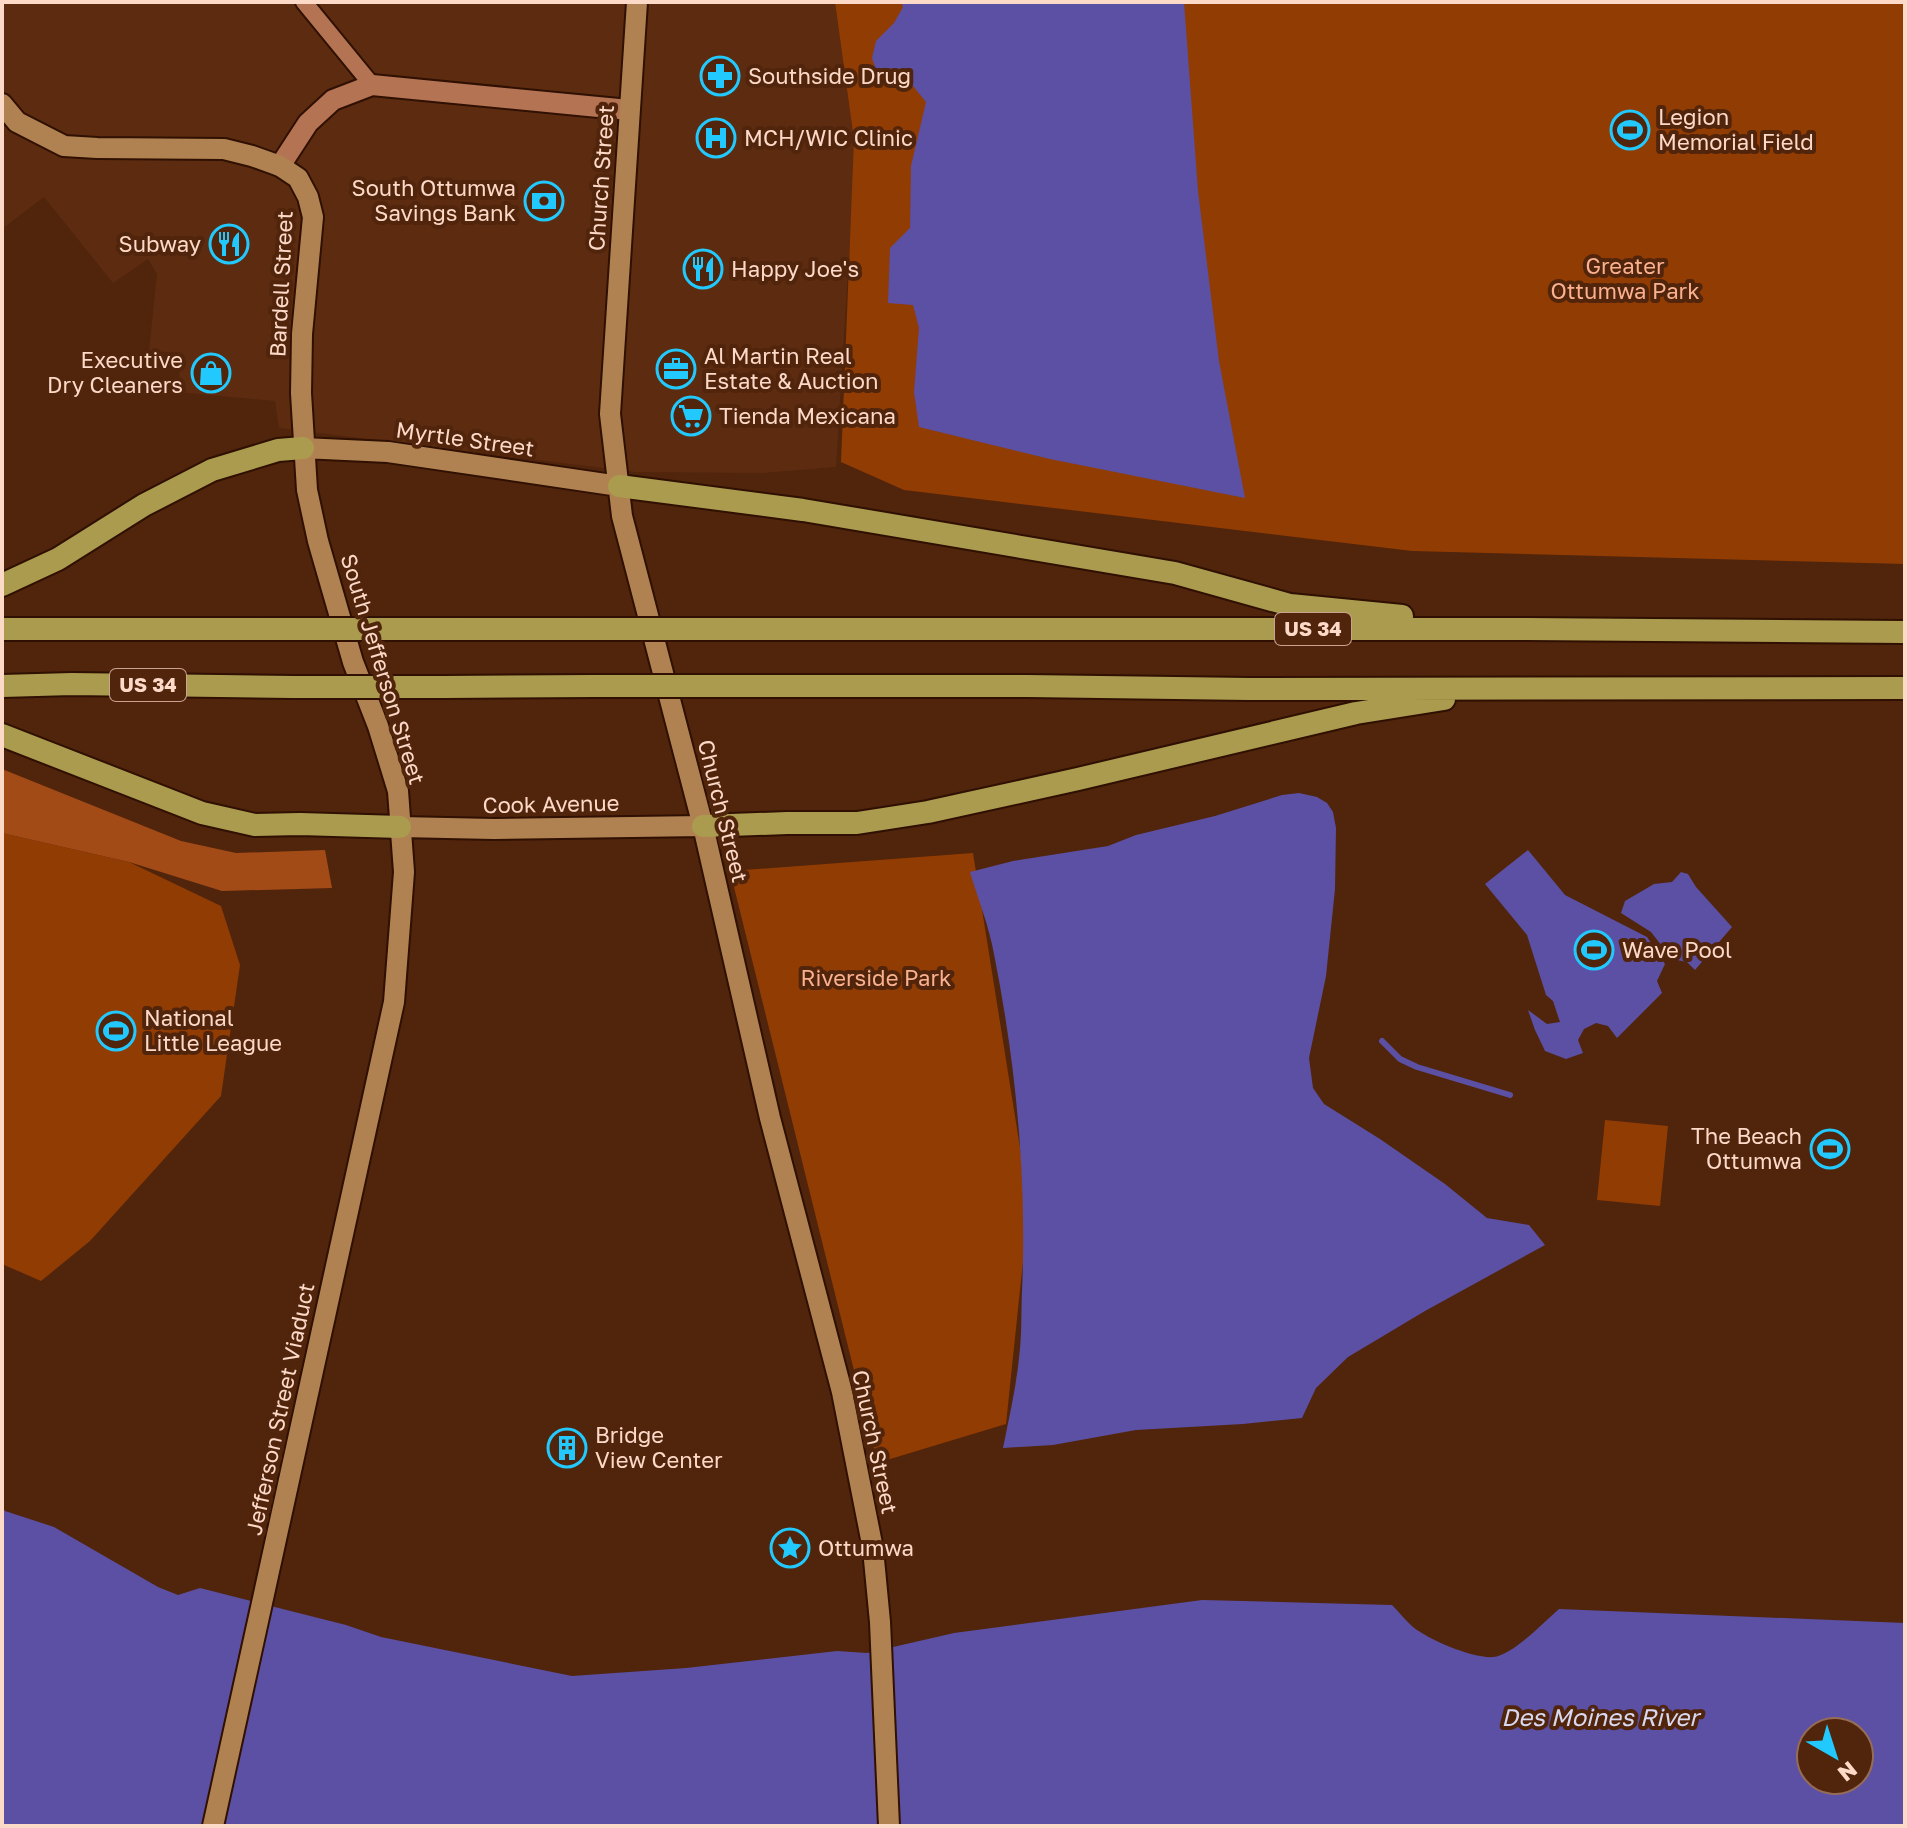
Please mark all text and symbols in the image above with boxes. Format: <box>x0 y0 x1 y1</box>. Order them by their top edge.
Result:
pharmacy icon: Southside Drug <box>699 55 741 97</box>
place label: Southside Drug <box>748 62 911 89</box>
place label: Legion Memorial Field <box>1658 103 1814 155</box>
street label: Church Street <box>582 104 619 252</box>
sports icon: Legion Memorial Field <box>1609 109 1651 151</box>
hospital icon: MCH/WIC Clinic <box>695 117 737 159</box>
place label: MCH/WIC Clinic <box>744 124 913 151</box>
place label: South Ottumwa Savings Bank <box>352 174 516 226</box>
bank icon: South Ottumwa Savings Bank <box>523 180 565 222</box>
street label: Bardell Street <box>263 210 298 358</box>
restaurant icon: Subway <box>208 223 250 265</box>
place label: Subway <box>119 230 201 257</box>
restaurant icon: Happy Joe's <box>682 248 724 290</box>
park label: Greater Ottumwa Park <box>1550 252 1700 304</box>
place label: Happy Joe's <box>731 255 859 282</box>
place label: Al Martin Real Estate & Auction <box>704 342 878 394</box>
place label: Executive Dry Cleaners <box>47 346 183 398</box>
office icon: Al Martin Real Estate & Auction <box>655 348 697 390</box>
shop icon: Executive Dry Cleaners <box>190 352 232 394</box>
supermarket icon: Tienda Mexicana <box>670 395 712 437</box>
place label: Tienda Mexicana <box>719 402 896 429</box>
street label: Myrtle Street <box>394 415 536 462</box>
street label: South Jefferson Street <box>336 550 431 787</box>
road number: US 34 <box>1275 613 1351 645</box>
road number: US 34 <box>110 669 186 701</box>
street label: Church Street <box>693 737 754 885</box>
street label: Cook Avenue <box>482 789 620 818</box>
sports icon: Wave Pool <box>1573 929 1615 971</box>
place label: Wave Pool <box>1622 936 1732 963</box>
park label: Riverside Park <box>800 964 952 991</box>
place label: National Little League <box>144 1004 282 1056</box>
sports icon: National Little League <box>95 1010 137 1052</box>
place label: The Beach Ottumwa <box>1691 1122 1802 1174</box>
sports icon: The Beach Ottumwa <box>1809 1128 1851 1170</box>
street label: Jefferson Street Viaduct <box>240 1280 319 1538</box>
street label: Church Street <box>847 1368 904 1516</box>
place label: Bridge View Center <box>595 1421 723 1473</box>
building icon: Bridge View Center <box>546 1427 588 1469</box>
place icon: Ottumwa <box>769 1527 811 1569</box>
place label: Ottumwa <box>818 1534 914 1561</box>
water label: Des Moines River <box>1501 1702 1702 1731</box>
north arrow <box>1795 1716 1875 1796</box>
text: N <box>1833 1756 1863 1788</box>

